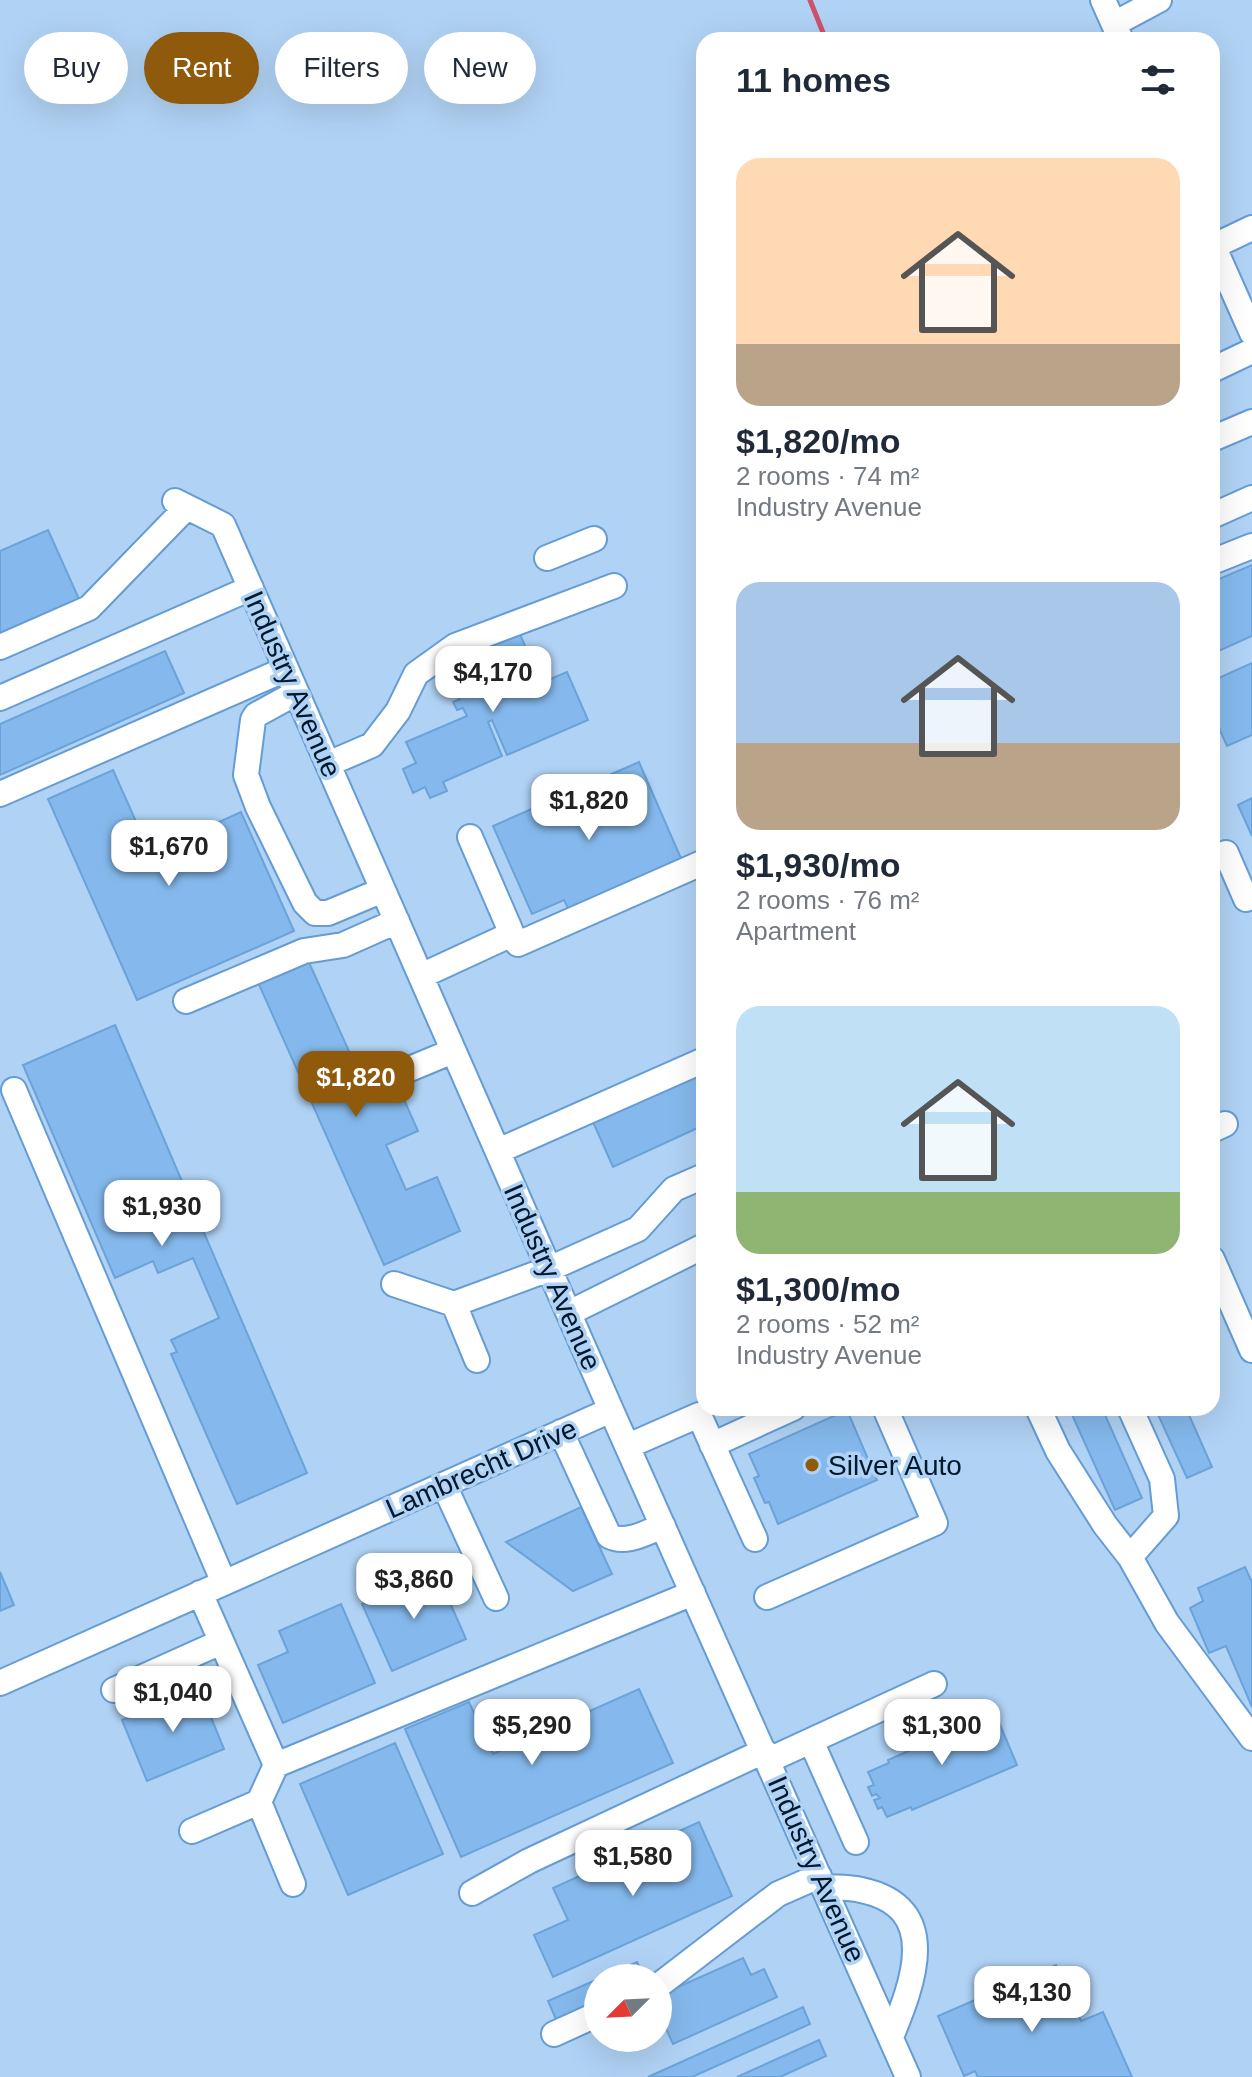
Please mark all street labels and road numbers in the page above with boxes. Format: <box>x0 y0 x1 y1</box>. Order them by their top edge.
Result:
street label: Industry Avenue <box>238 586 347 782</box>
street label: Industry Avenue <box>498 1179 607 1375</box>
street label: Lambrecht Drive <box>381 1413 581 1524</box>
street label: Industry Avenue <box>762 1771 871 1967</box>

